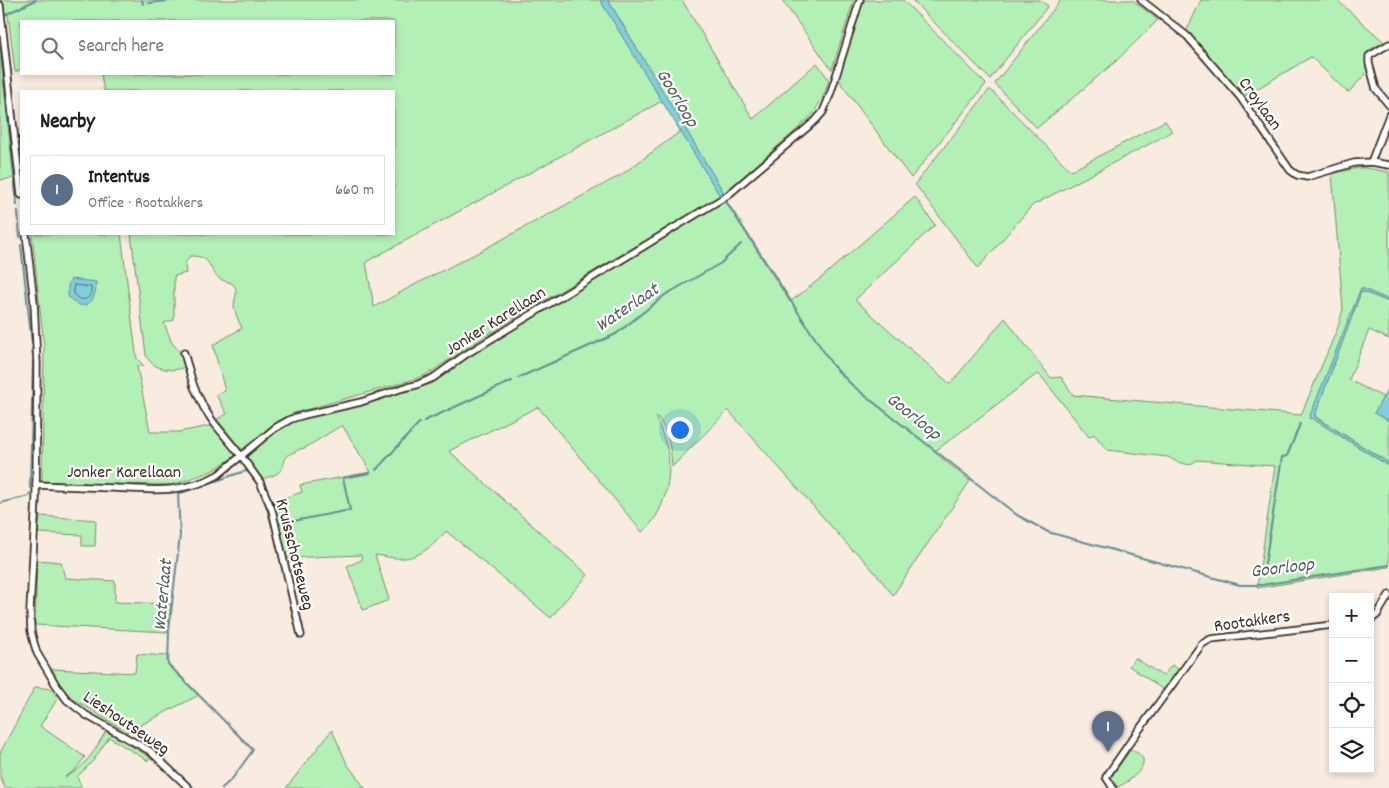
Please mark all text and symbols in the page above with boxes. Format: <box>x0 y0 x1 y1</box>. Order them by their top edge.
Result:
search box <box>20 20 395 75</box>
icon: search <box>38 34 66 62</box>
text: Search here <box>78 34 164 61</box>
water label: Goorloop <box>648 65 705 134</box>
street label: Croylaan <box>1231 73 1287 136</box>
text: Nearby <box>40 108 95 138</box>
text: Intentus <box>88 165 150 192</box>
text: 1 <box>55 179 59 202</box>
text: 660 m <box>335 179 374 202</box>
text: Office · Rootakkers <box>88 192 203 215</box>
water label: Waterlaat <box>591 277 667 340</box>
street label: Jonker Karellaan <box>441 281 551 363</box>
water label: Goorloop <box>880 387 947 449</box>
your location <box>667 417 693 443</box>
street label: Jonker Karellaan <box>67 461 181 486</box>
street label: Kruisschotseweg <box>268 496 320 613</box>
water label: Goorloop <box>1249 552 1317 587</box>
water label: Waterlaat <box>148 556 181 632</box>
map controls <box>1329 593 1374 773</box>
button: + <box>1329 593 1374 638</box>
street label: Rootakkers <box>1213 605 1292 640</box>
button: − <box>1329 638 1374 683</box>
button: locate <box>1329 683 1374 728</box>
street label: Lieshoutseweg <box>77 686 174 762</box>
pin: 1 <box>1092 711 1124 752</box>
button: layers <box>1329 728 1374 773</box>

